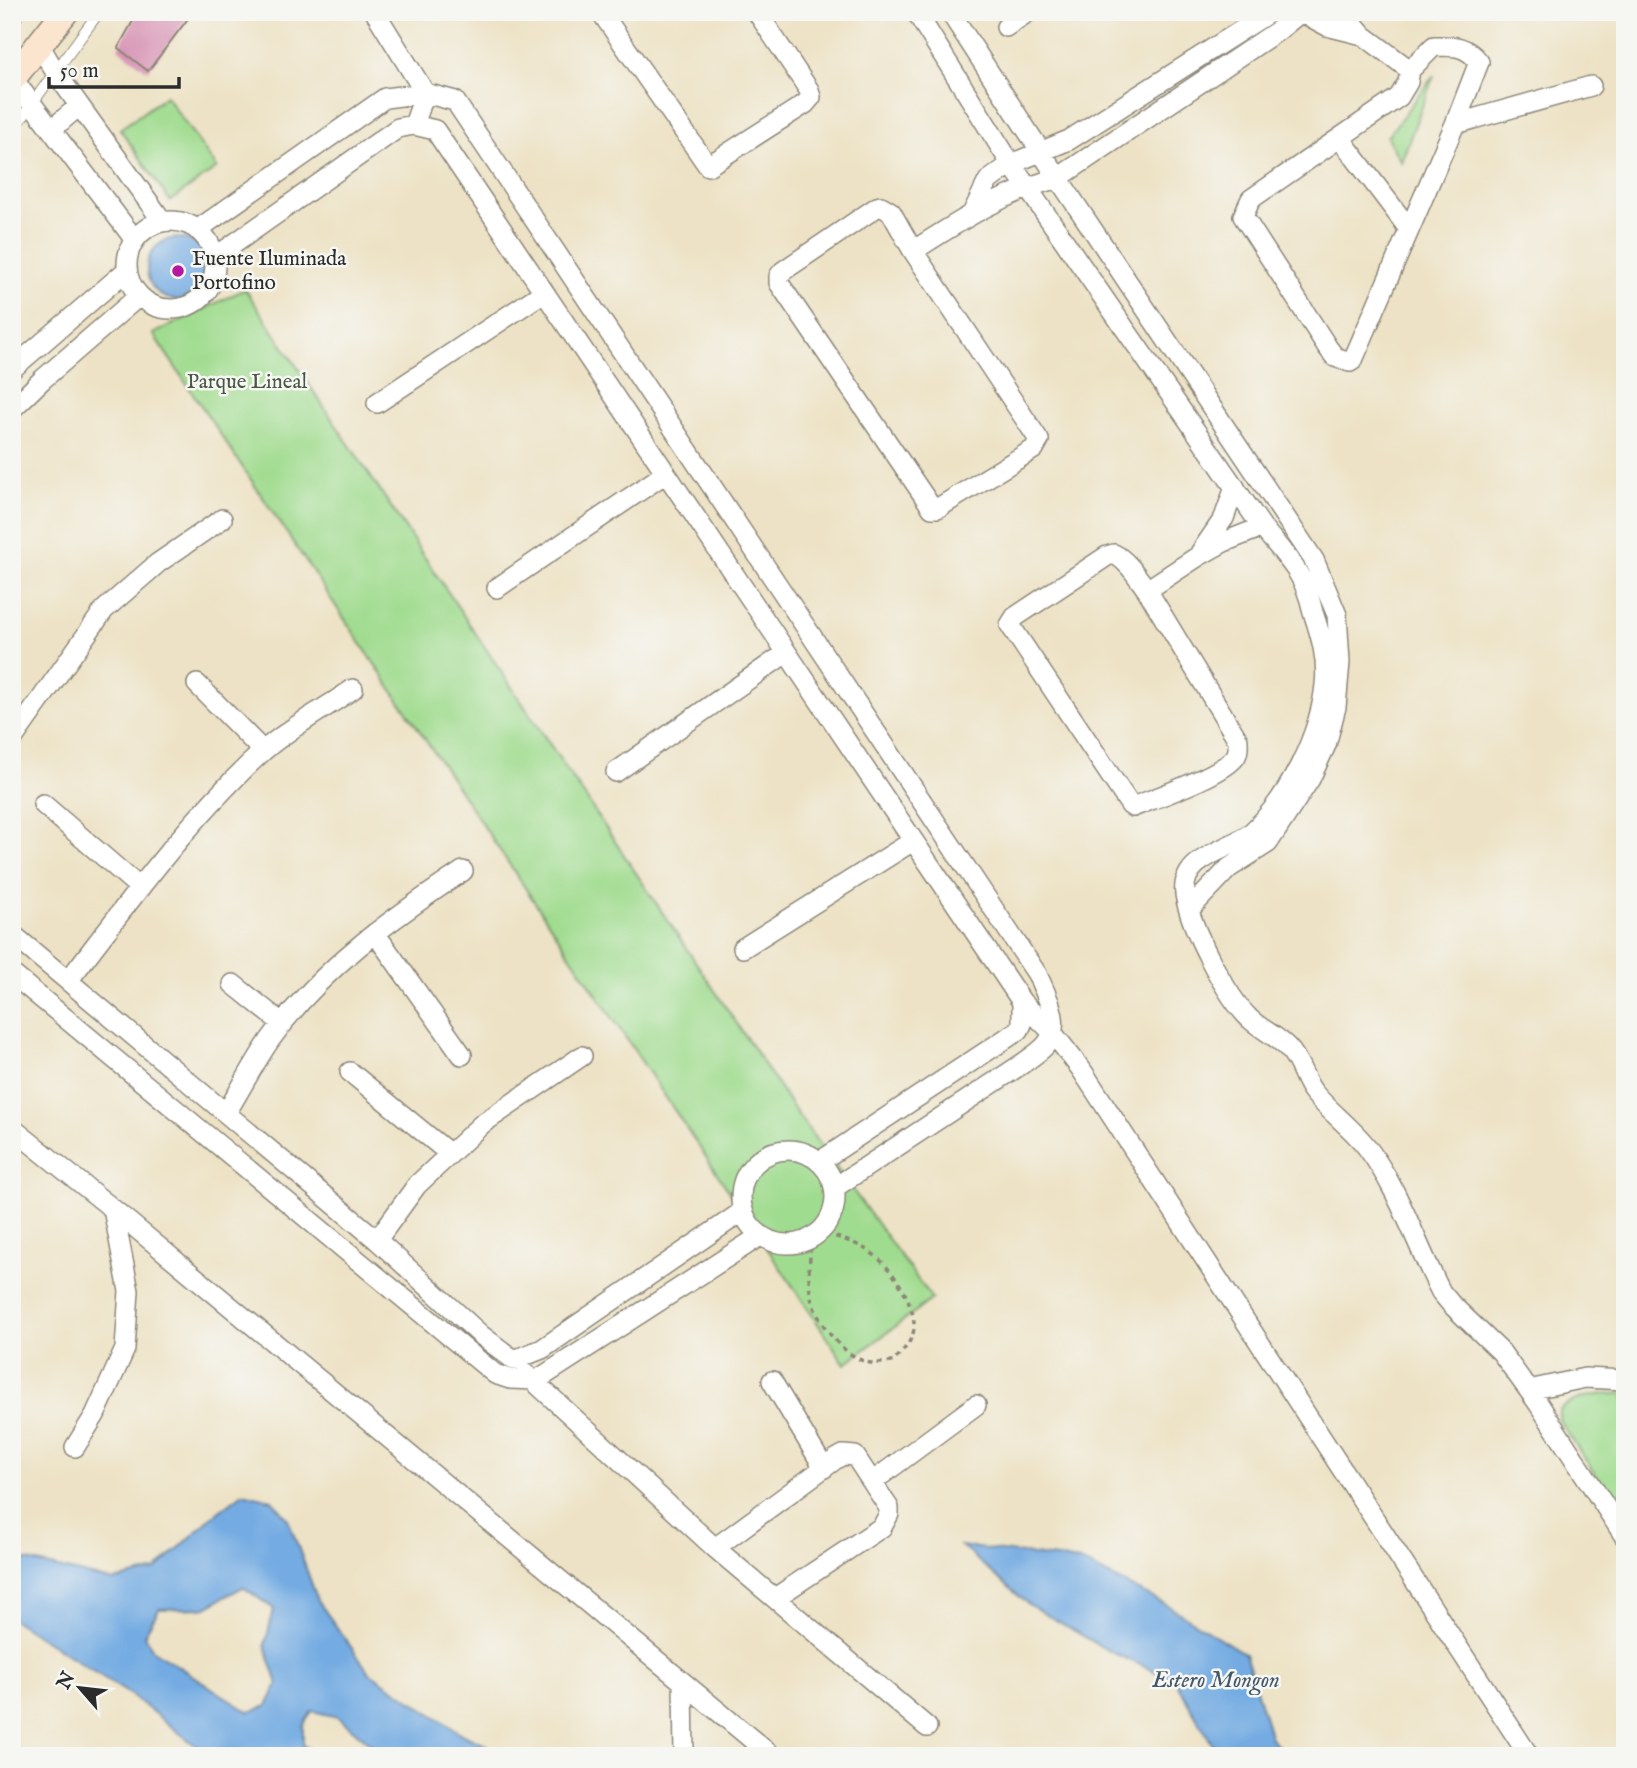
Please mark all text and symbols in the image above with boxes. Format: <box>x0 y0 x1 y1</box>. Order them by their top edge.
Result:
scale bar <box>49 46 178 90</box>
text: 50 m <box>60 58 99 85</box>
place label: Fuente Iluminada Portofino <box>192 246 347 297</box>
marker: Fuente Iluminada Portofino <box>170 263 186 279</box>
park label: Parque Lineal <box>187 369 307 396</box>
north arrow <box>46 1652 116 1722</box>
water label: Estero Mongon <box>1151 1666 1280 1696</box>
text: N <box>52 1668 81 1695</box>

